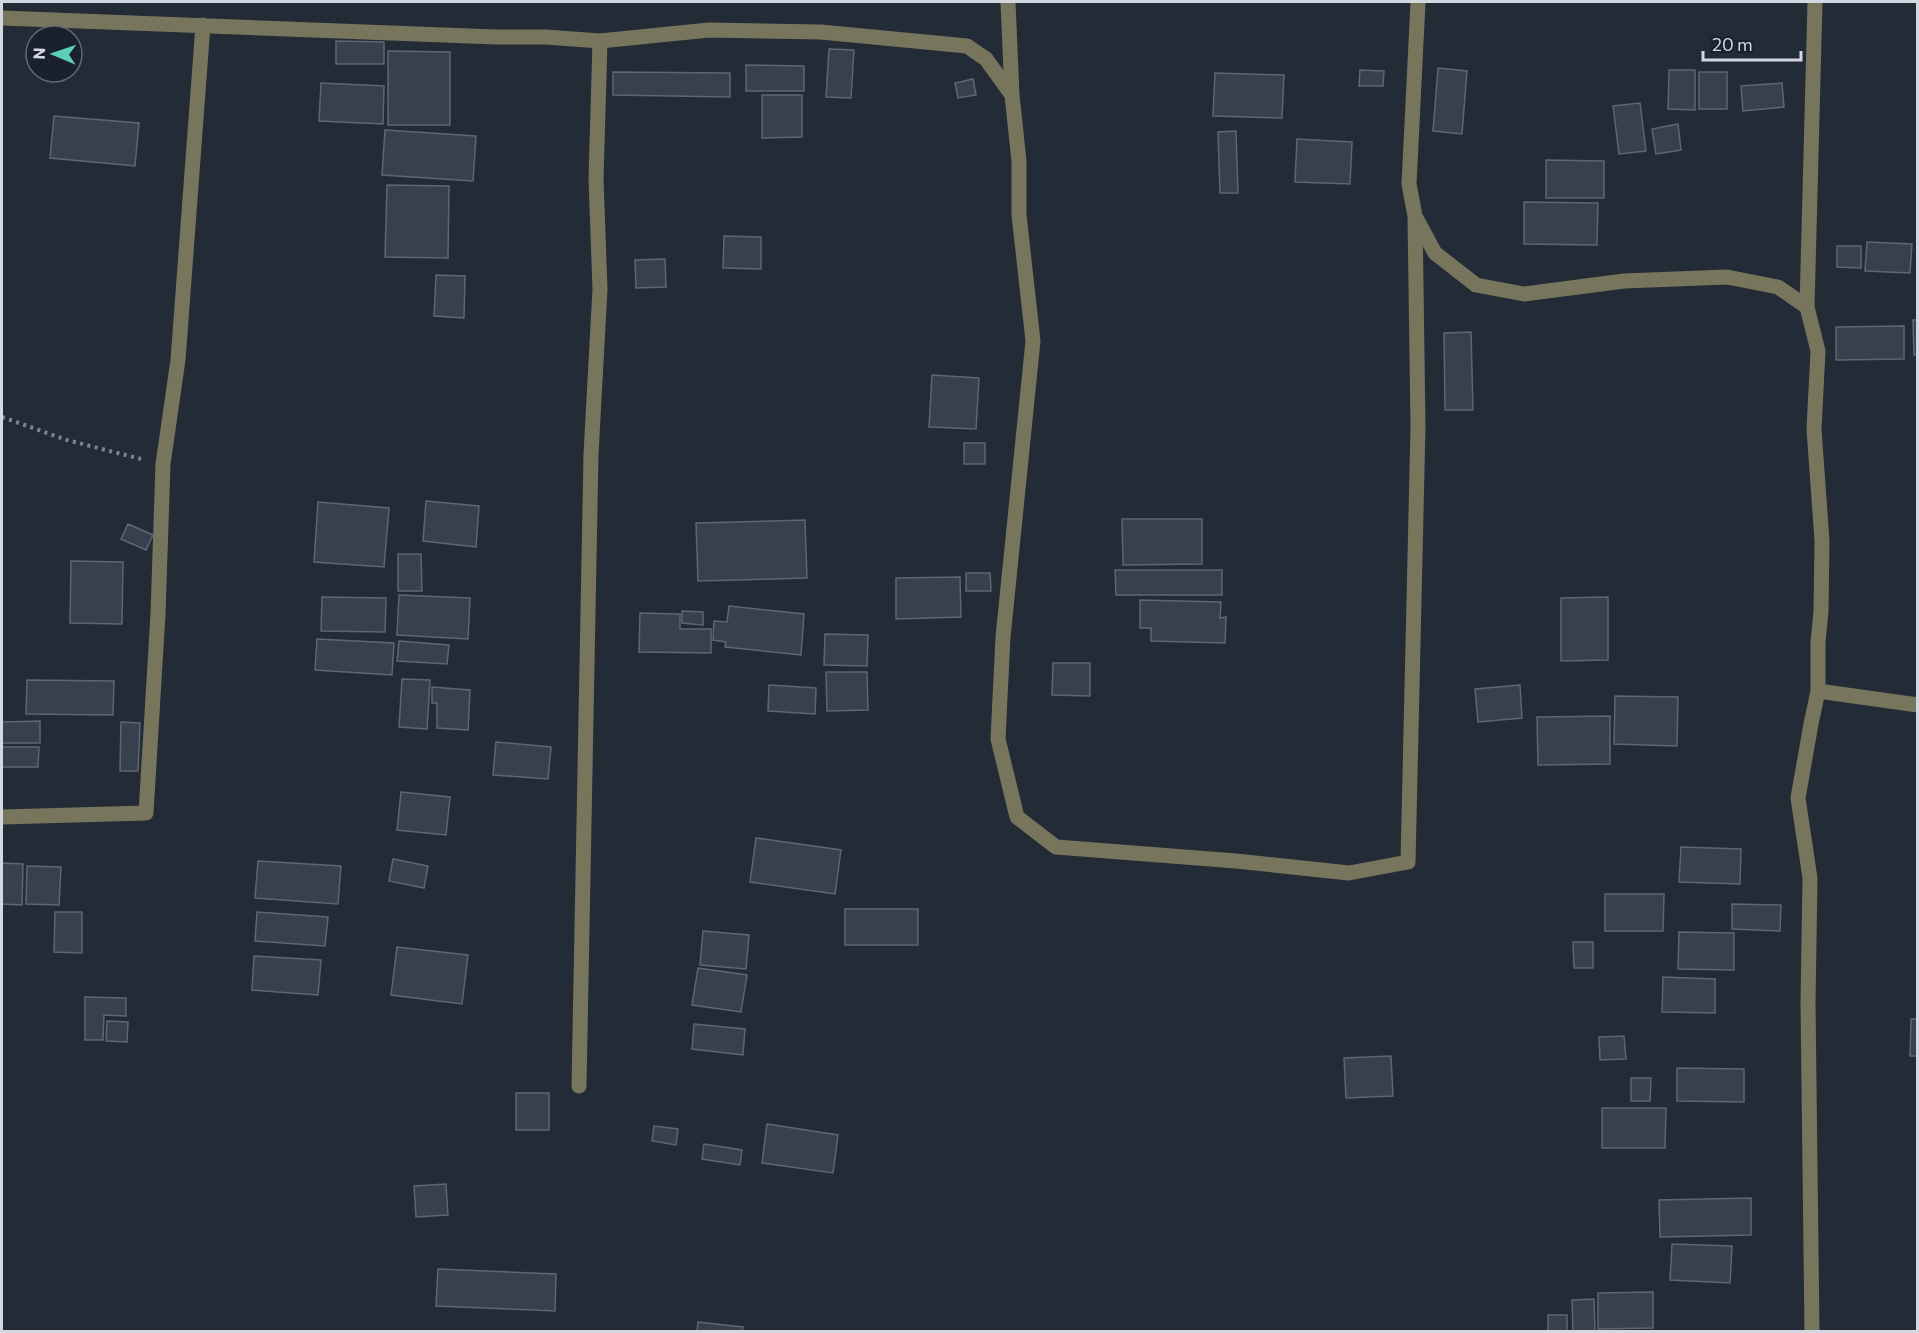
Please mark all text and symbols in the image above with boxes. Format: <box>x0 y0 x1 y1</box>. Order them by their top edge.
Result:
north arrow <box>24 24 84 84</box>
scale bar <box>1703 24 1800 62</box>
text: 20 m <box>1712 33 1753 55</box>
text: N <box>29 47 48 60</box>

